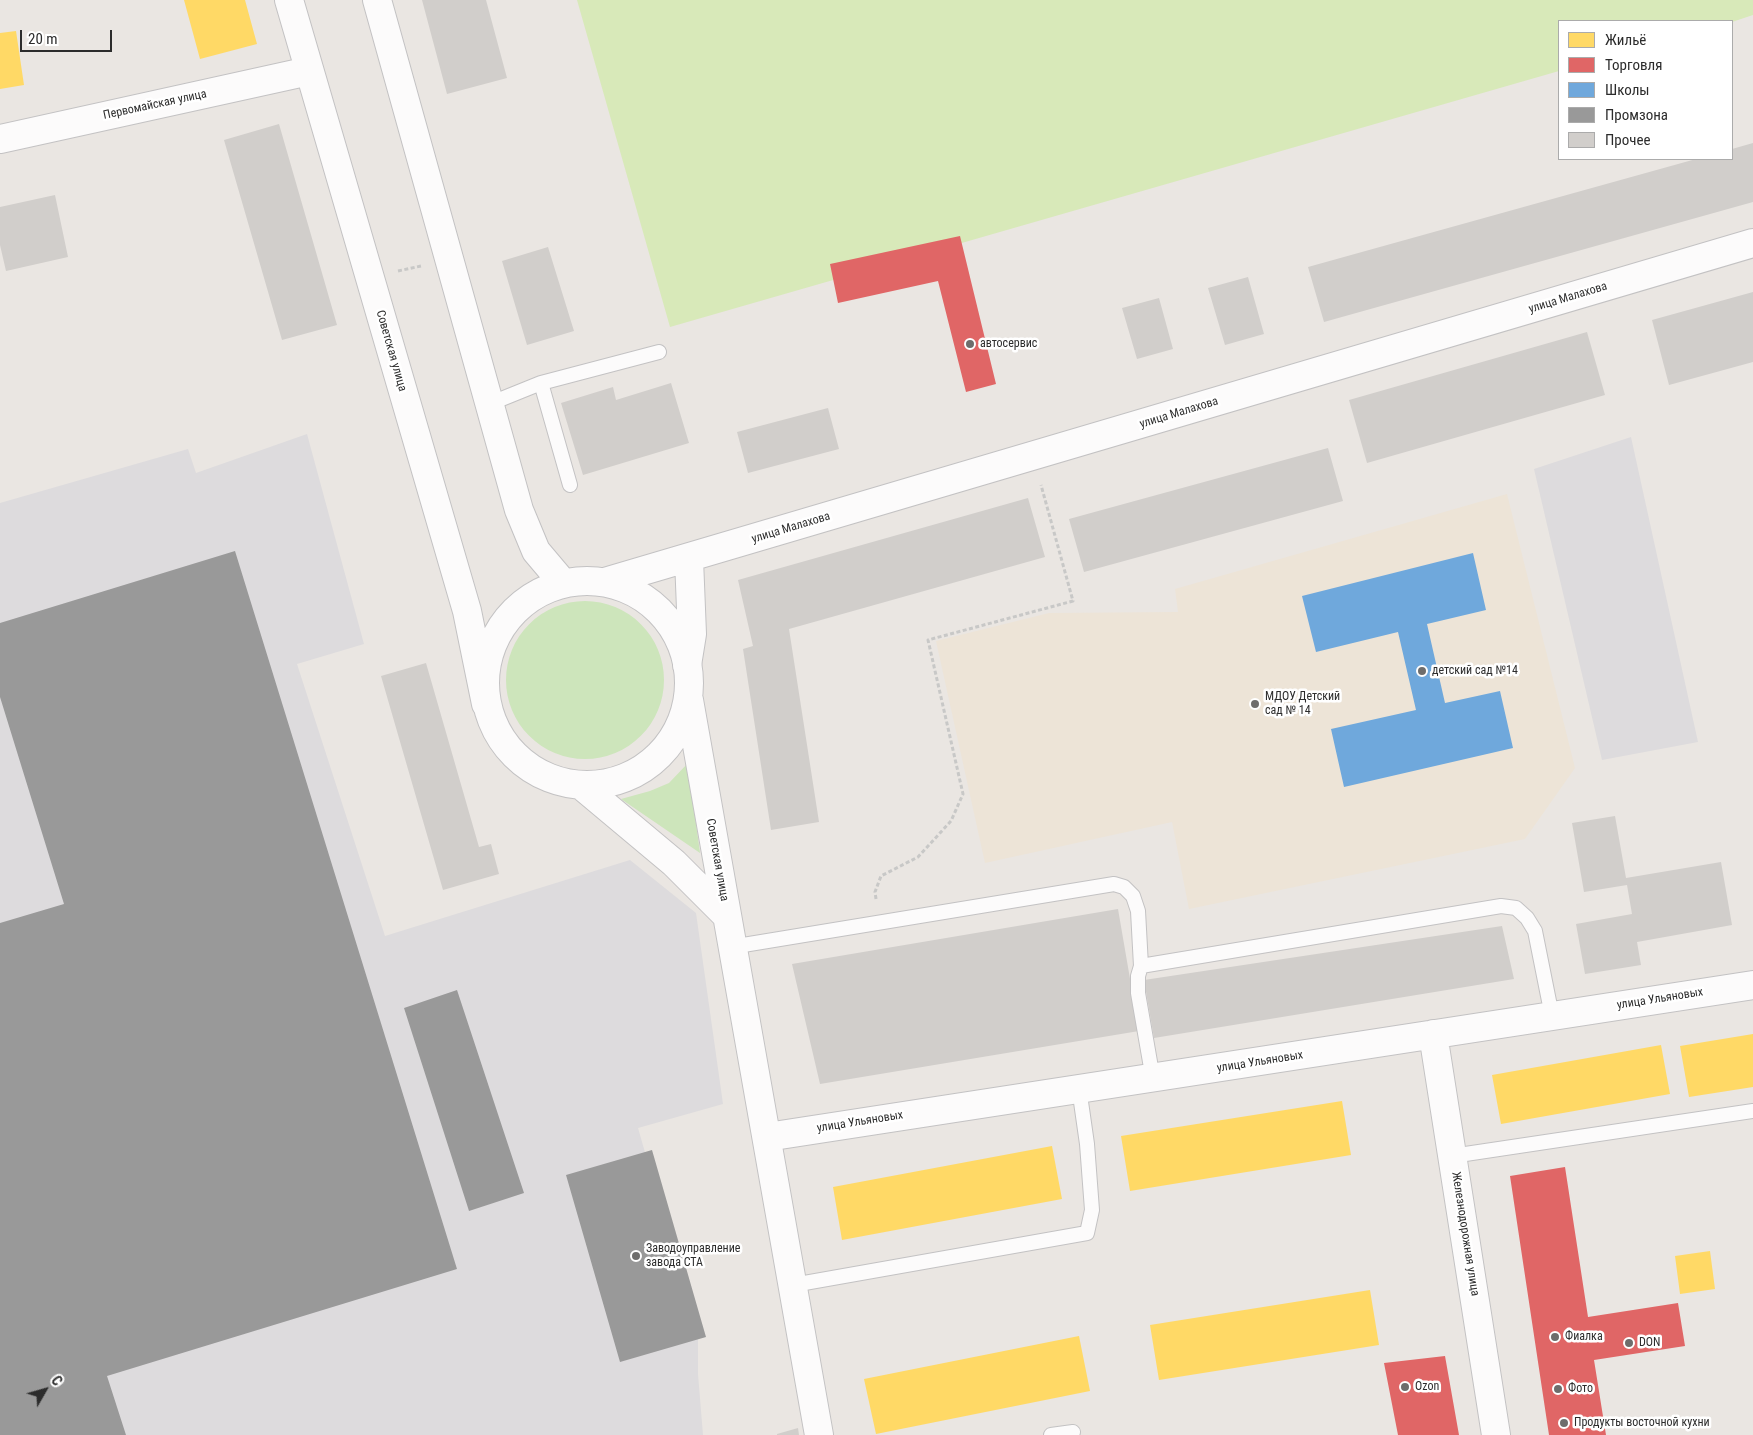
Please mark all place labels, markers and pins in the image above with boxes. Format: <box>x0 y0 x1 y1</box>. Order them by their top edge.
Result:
place label: автосервис <box>980 337 1037 351</box>
marker: автосервис <box>964 338 976 350</box>
place label: детский сад №14 <box>1432 664 1518 678</box>
marker: детский сад №14 <box>1416 665 1428 677</box>
place label: МДОУ Детский сад № 14 <box>1265 690 1340 718</box>
marker: МДОУ Детский сад № 14 <box>1249 698 1261 710</box>
place label: Заводоуправление завода СТА <box>646 1242 740 1270</box>
marker: Заводоуправление завода СТА <box>630 1250 642 1262</box>
place label: Фиалка <box>1565 1330 1603 1344</box>
marker: Фиалка <box>1549 1331 1561 1343</box>
place label: DON <box>1639 1336 1660 1350</box>
marker: DON <box>1623 1337 1635 1349</box>
place label: Ozon <box>1415 1380 1439 1394</box>
marker: Ozon <box>1399 1381 1411 1393</box>
place label: Фото <box>1568 1382 1593 1396</box>
marker: Фото <box>1552 1383 1564 1395</box>
place label: Продукты восточной кухни <box>1574 1416 1710 1430</box>
marker: Продукты восточной кухни <box>1558 1417 1570 1429</box>

